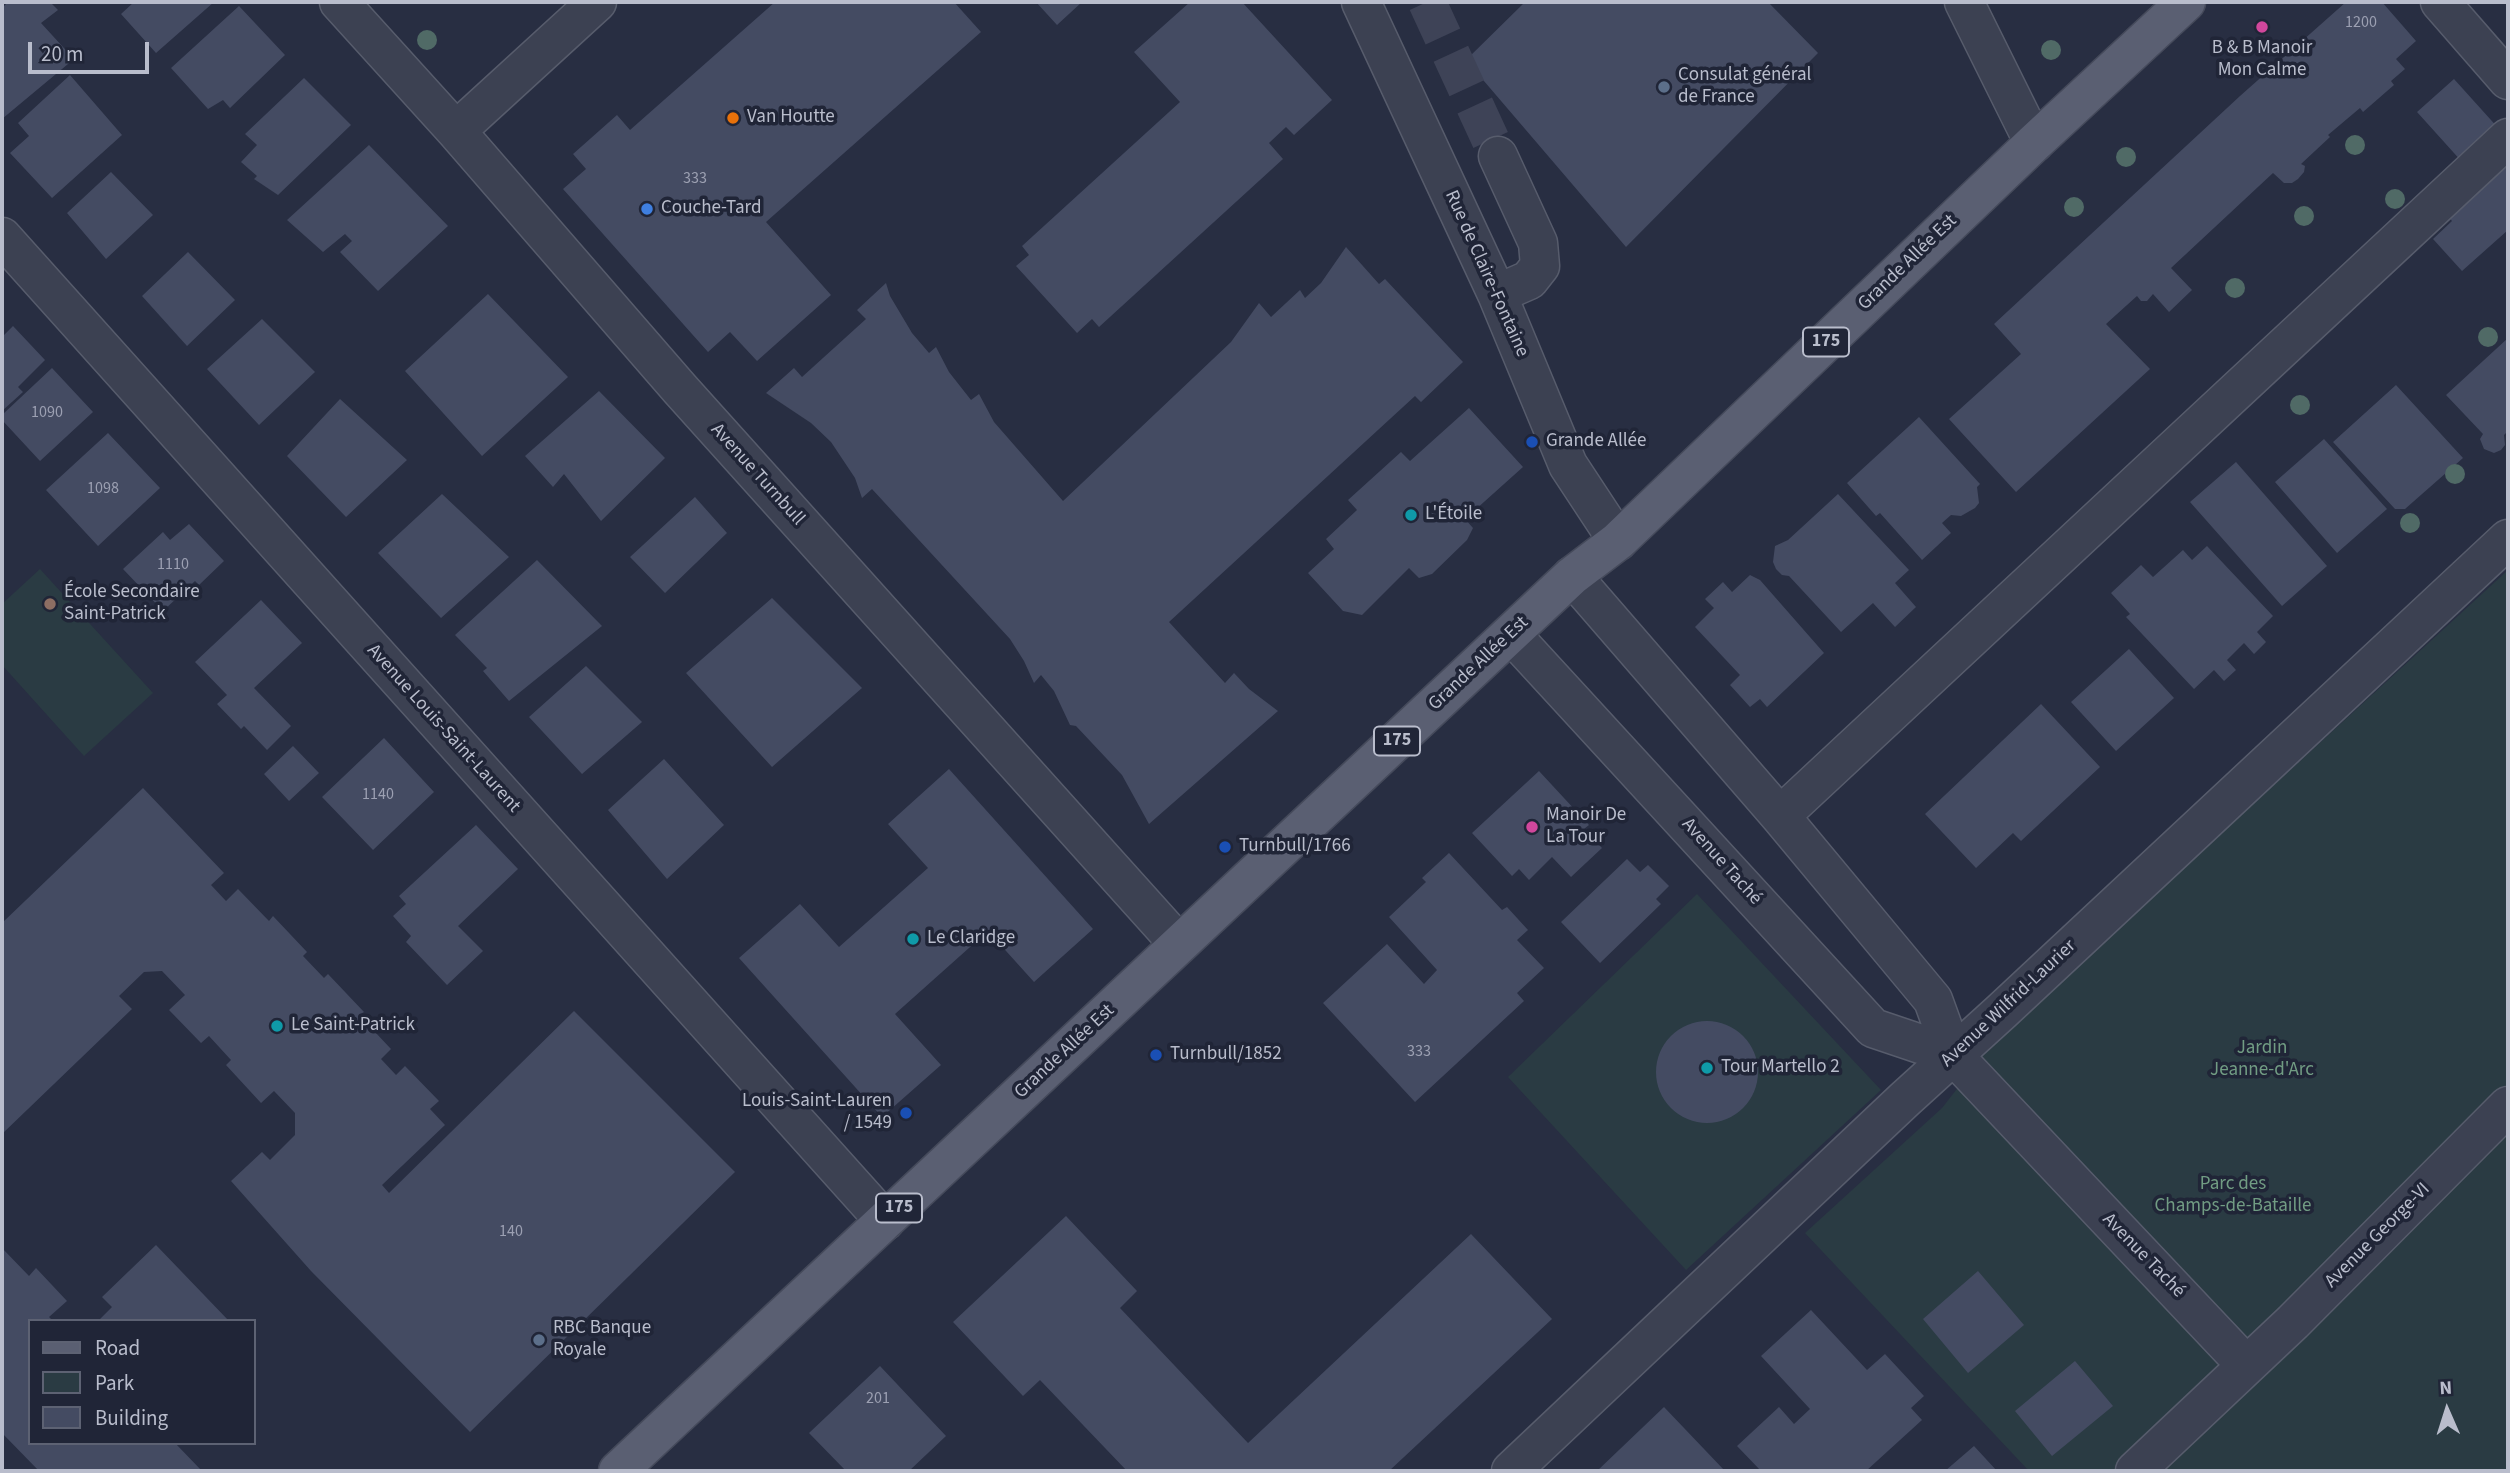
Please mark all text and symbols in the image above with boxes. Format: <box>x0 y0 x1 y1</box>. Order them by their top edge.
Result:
house number: 1200 <box>2345 13 2377 33</box>
marker: B & B Manoir Mon Calme <box>2254 19 2270 35</box>
scale bar <box>32 28 152 72</box>
place label: B & B Manoir Mon Calme <box>2212 38 2312 82</box>
text: 20 m <box>41 39 83 69</box>
place label: Consulat général de France <box>1678 65 1811 109</box>
marker: Consulat général de France <box>1656 79 1672 95</box>
place label: Van Houtte <box>747 107 835 129</box>
marker: Van Houtte <box>725 110 741 126</box>
house number: 333 <box>683 169 707 189</box>
street label: Rue de Claire-Fontaine <box>1439 187 1533 361</box>
place label: Couche-Tard <box>661 198 761 220</box>
marker: Couche-Tard <box>639 201 655 217</box>
street label: Grande Allée Est <box>1854 210 1962 316</box>
road number: 175 <box>1803 328 1849 356</box>
house number: 1090 <box>31 403 63 423</box>
street label: Avenue Turnbull <box>705 419 809 531</box>
place label: Grande Allée <box>1546 431 1646 453</box>
marker: Grande Allée <box>1524 434 1540 450</box>
house number: 1098 <box>87 479 119 499</box>
place label: L'Étoile <box>1425 504 1482 526</box>
marker: L'Étoile <box>1403 507 1419 523</box>
house number: 1110 <box>157 555 189 575</box>
place label: École Secondaire Saint-Patrick <box>64 582 200 626</box>
marker: École Secondaire Saint-Patrick <box>42 596 58 612</box>
street label: Grande Allée Est <box>1424 612 1534 716</box>
street label: Avenue Louis-Saint-Laurent <box>361 640 525 818</box>
road number: 175 <box>1374 726 1420 756</box>
house number: 1140 <box>362 785 394 805</box>
place label: Manoir De La Tour <box>1546 805 1626 849</box>
street label: Avenue Taché <box>1676 814 1766 910</box>
marker: Manoir De La Tour <box>1524 819 1540 835</box>
place label: Turnbull/1766 <box>1239 836 1351 858</box>
marker: Turnbull/1766 <box>1217 839 1233 855</box>
place label: Le Claridge <box>927 928 1015 950</box>
marker: Le Claridge <box>905 931 921 947</box>
street label: Avenue Wilfrid-Laurier <box>1937 935 2081 1073</box>
street label: Grande Allée Est <box>1010 1000 1120 1104</box>
place label: Le Saint-Patrick <box>291 1015 415 1037</box>
marker: Le Saint-Patrick <box>269 1018 285 1034</box>
park label: Jardin Jeanne-d'Arc <box>2210 1038 2314 1082</box>
house number: 333 <box>1407 1042 1431 1062</box>
place label: Turnbull/1852 <box>1170 1044 1282 1066</box>
marker: Turnbull/1852 <box>1148 1047 1164 1063</box>
place label: Tour Martello 2 <box>1721 1057 1840 1079</box>
marker: Tour Martello 2 <box>1699 1060 1715 1076</box>
place label: Louis-Saint-Lauren / 1549 <box>742 1091 892 1135</box>
marker: Louis-Saint-Lauren / 1549 <box>898 1105 914 1121</box>
park label: Parc des Champs-de-Bataille <box>2154 1174 2312 1218</box>
street label: Avenue George-VI <box>2321 1179 2435 1293</box>
road number: 175 <box>876 1194 922 1223</box>
street label: Avenue Taché <box>2097 1209 2189 1303</box>
house number: 140 <box>499 1222 523 1242</box>
place label: RBC Banque Royale <box>553 1318 651 1362</box>
legend <box>28 1319 256 1445</box>
marker: RBC Banque Royale <box>531 1332 547 1348</box>
text: Road <box>95 1333 140 1363</box>
text: Park <box>95 1368 134 1398</box>
north arrow <box>2412 1375 2482 1445</box>
text: N <box>2439 1375 2453 1402</box>
house number: 201 <box>866 1389 890 1409</box>
text: Building <box>95 1403 168 1433</box>

